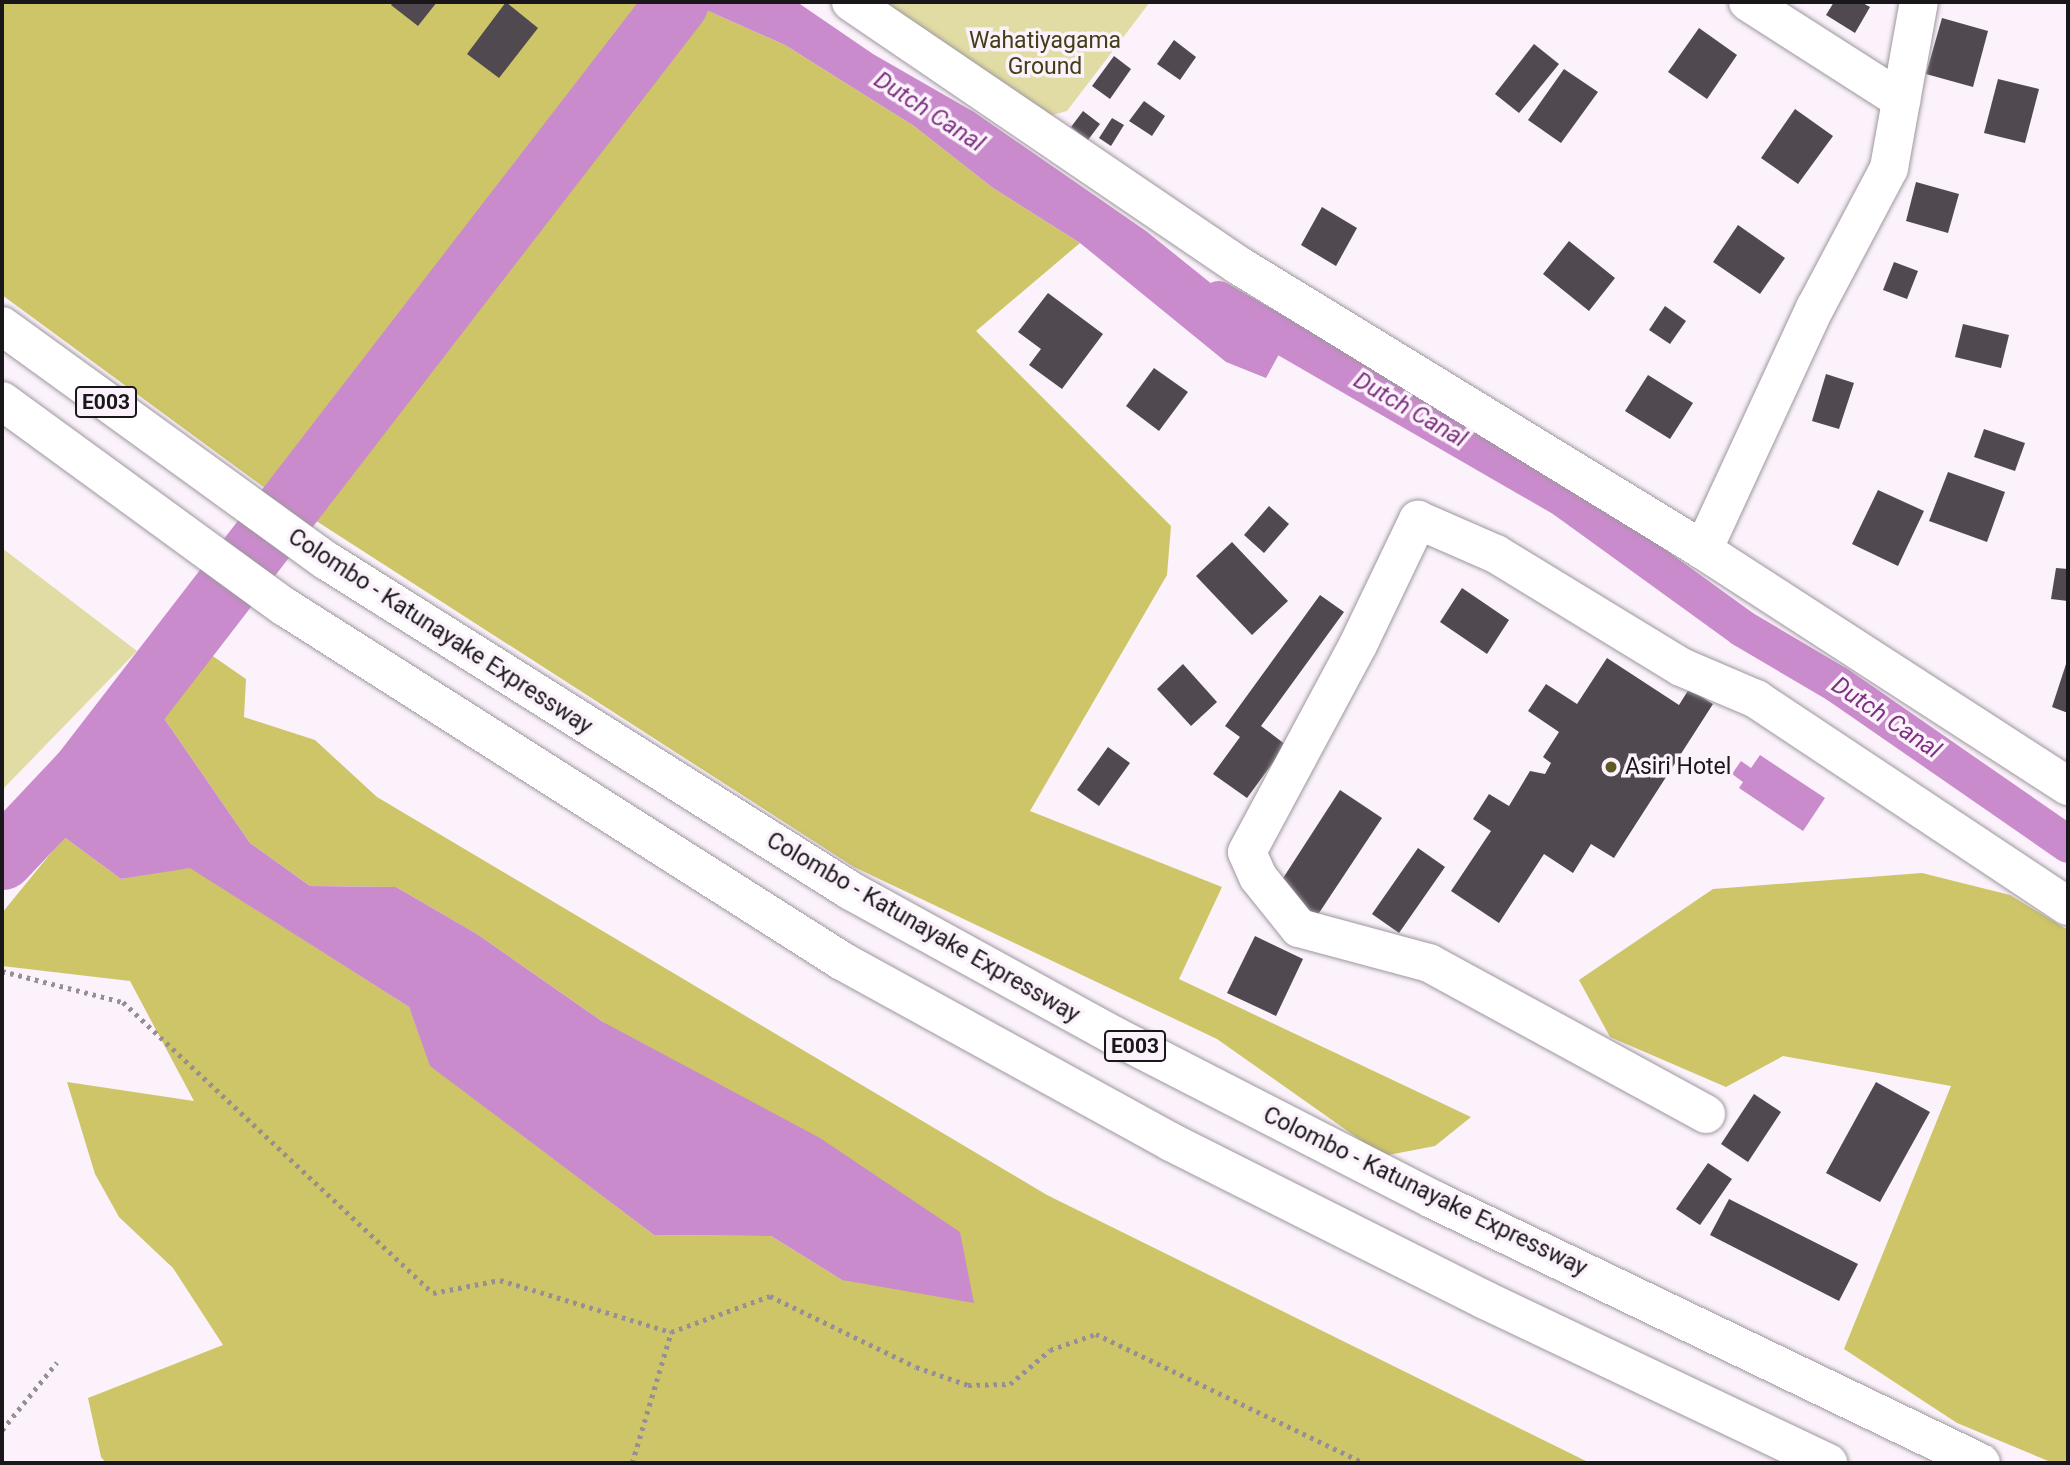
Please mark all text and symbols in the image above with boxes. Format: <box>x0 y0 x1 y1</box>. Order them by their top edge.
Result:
park label: Wahatiyagama Ground <box>969 27 1121 81</box>
water label: Dutch Canal <box>868 66 990 158</box>
water label: Dutch Canal <box>1348 366 1472 454</box>
road number: E003 <box>74 384 138 420</box>
street label: Colombo - Katunayake Expressway <box>283 523 597 741</box>
water label: Dutch Canal <box>1826 671 1946 765</box>
place label: Asiri Hotel <box>1625 753 1731 781</box>
marker: Asiri Hotel <box>1603 759 1619 775</box>
street label: Colombo - Katunayake Expressway <box>762 827 1084 1029</box>
road number: E003 <box>1104 1028 1166 1064</box>
street label: Colombo - Katunayake Expressway <box>1259 1101 1591 1283</box>

